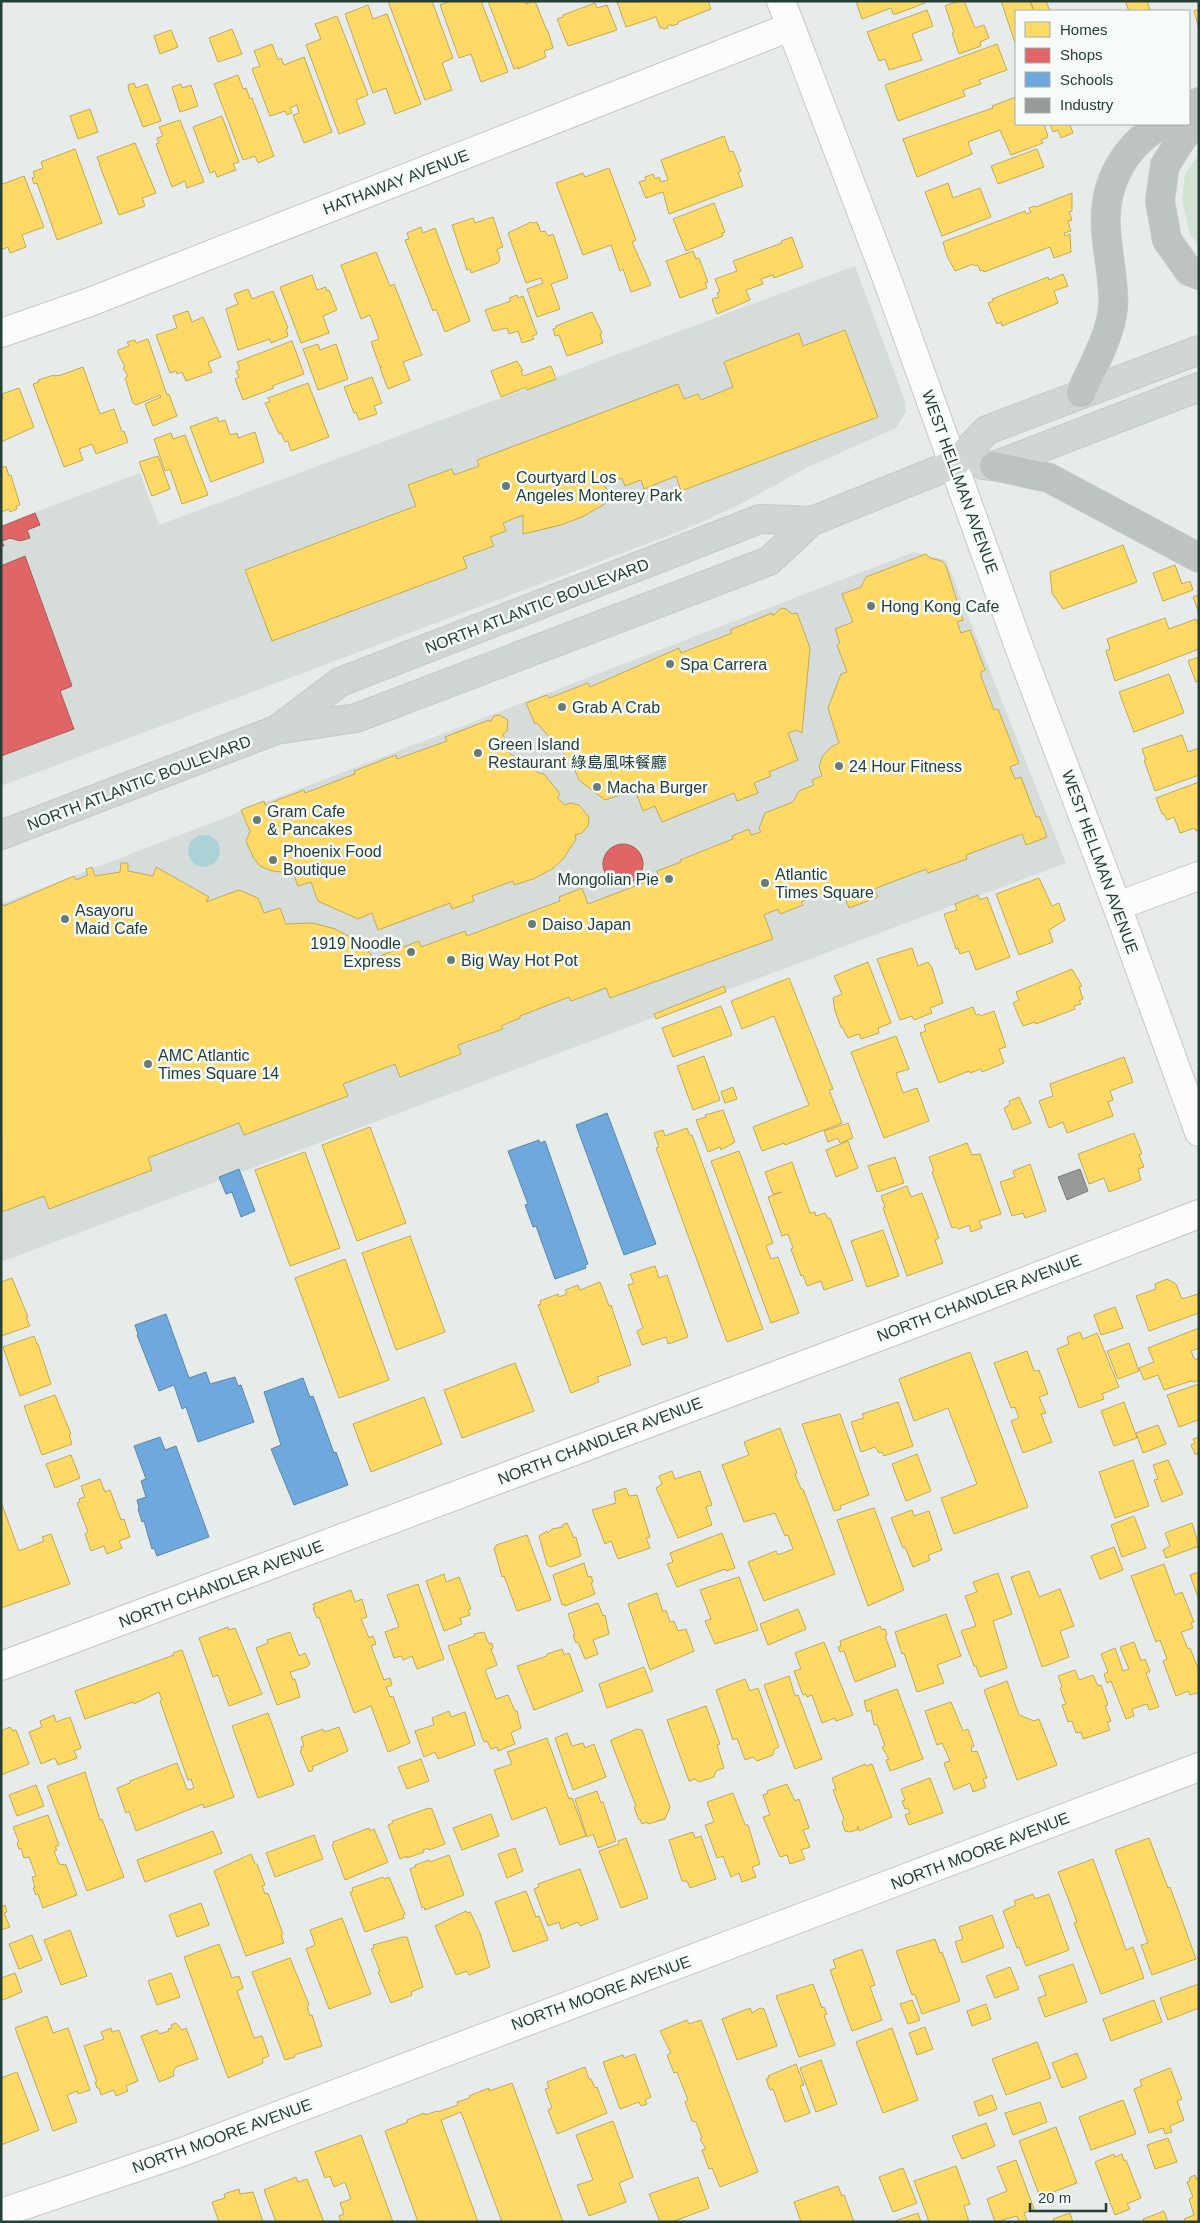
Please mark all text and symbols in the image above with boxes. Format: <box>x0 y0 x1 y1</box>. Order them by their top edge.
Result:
legend <box>1015 10 1190 125</box>
text: Homes <box>1060 21 1108 38</box>
text: Shops <box>1060 46 1103 63</box>
text: Schools <box>1060 71 1113 88</box>
text: Industry <box>1060 96 1114 113</box>
street label: HATHAWAY AVENUE <box>321 146 471 218</box>
street label: WEST HELLMAN AVENUE <box>919 388 1001 576</box>
place label: Courtyard Los Angeles Monterey Park <box>516 469 683 504</box>
marker: Courtyard Los Angeles Monterey Park <box>500 480 512 492</box>
street label: NORTH ATLANTIC BOULEVARD <box>423 555 651 657</box>
place label: Hong Kong Cafe <box>881 598 999 615</box>
marker: Hong Kong Cafe <box>865 600 877 612</box>
place label: Spa Carrera <box>680 656 767 673</box>
marker: Spa Carrera <box>664 658 676 670</box>
place label: Grab A Crab <box>572 699 660 716</box>
marker: Grab A Crab <box>556 701 568 713</box>
street label: NORTH ATLANTIC BOULEVARD <box>25 732 253 834</box>
place label: Green Island Restaurant 綠島風味餐廳 <box>488 736 667 771</box>
marker: Green Island Restaurant 綠島風味餐廳 <box>472 747 484 759</box>
place label: 24 Hour Fitness <box>849 758 962 775</box>
marker: 24 Hour Fitness <box>833 760 845 772</box>
street label: WEST HELLMAN AVENUE <box>1059 768 1141 956</box>
place label: Macha Burger <box>607 779 708 796</box>
marker: Macha Burger <box>591 781 603 793</box>
place label: Gram Cafe & Pancakes <box>267 803 352 838</box>
marker: Gram Cafe & Pancakes <box>251 814 263 826</box>
place label: Phoenix Food Boutique <box>283 843 382 878</box>
marker: Phoenix Food Boutique <box>267 854 279 866</box>
place label: Atlantic Times Square <box>775 866 874 901</box>
place label: Mongolian Pie <box>558 871 659 888</box>
marker: Mongolian Pie <box>663 873 675 885</box>
marker: Atlantic Times Square <box>759 877 771 889</box>
place label: Asayoru Maid Cafe <box>75 902 148 937</box>
marker: Asayoru Maid Cafe <box>59 913 71 925</box>
place label: Daiso Japan <box>542 916 631 933</box>
marker: Daiso Japan <box>526 918 538 930</box>
place label: 1919 Noodle Express <box>310 935 401 970</box>
marker: 1919 Noodle Express <box>405 946 417 958</box>
place label: Big Way Hot Pot <box>461 952 578 969</box>
marker: Big Way Hot Pot <box>445 954 457 966</box>
place label: AMC Atlantic Times Square 14 <box>158 1047 279 1082</box>
marker: AMC Atlantic Times Square 14 <box>142 1058 154 1070</box>
street label: NORTH CHANDLER AVENUE <box>875 1251 1083 1345</box>
street label: NORTH CHANDLER AVENUE <box>496 1394 704 1488</box>
street label: NORTH CHANDLER AVENUE <box>117 1537 325 1631</box>
street label: NORTH MOORE AVENUE <box>888 1809 1072 1893</box>
street label: NORTH MOORE AVENUE <box>509 1953 693 2033</box>
street label: NORTH MOORE AVENUE <box>130 2096 314 2176</box>
scale bar <box>1030 2180 1106 2212</box>
text: 20 m <box>1038 2189 1071 2206</box>

